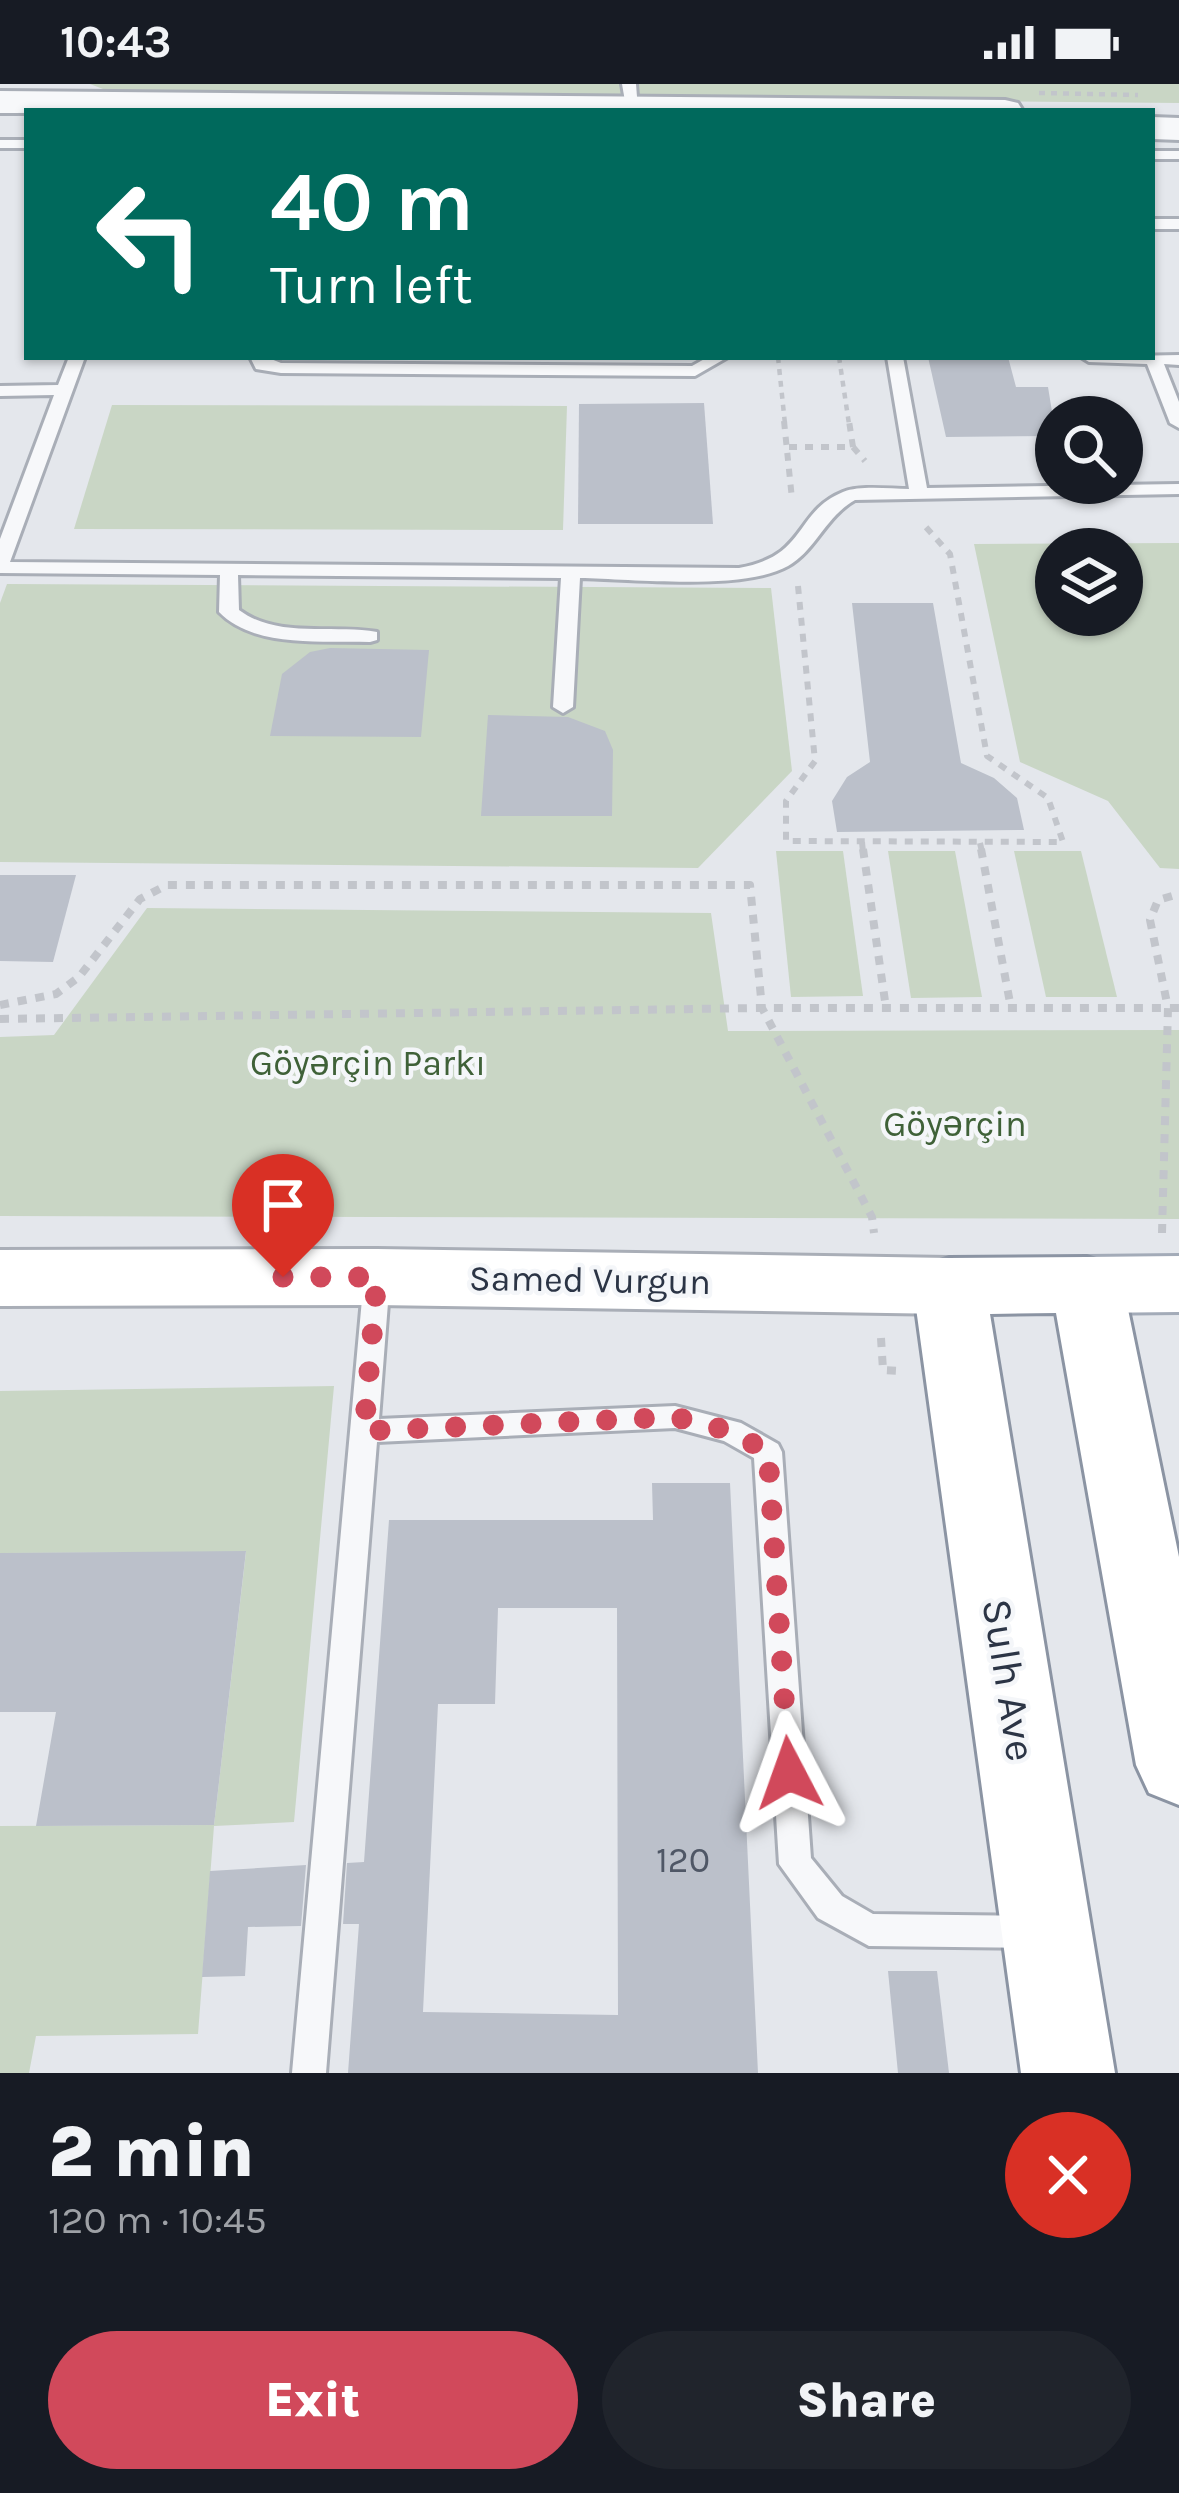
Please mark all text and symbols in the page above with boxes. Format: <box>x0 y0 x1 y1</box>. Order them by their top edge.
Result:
text: 10:43 <box>60 16 171 68</box>
text: 40 m <box>270 153 474 251</box>
icon: left <box>72 156 228 312</box>
text: Turn left <box>270 253 473 317</box>
map controls <box>1035 396 1143 636</box>
button: search <box>1035 396 1143 504</box>
button: layers <box>1035 528 1143 636</box>
park label: Göyərçin Parkı <box>250 1042 486 1084</box>
park label: Göyərçin <box>883 1103 1027 1145</box>
pin <box>232 1154 334 1277</box>
icon: arrive <box>250 1172 316 1238</box>
street label: Samed Vurgun <box>469 1257 711 1303</box>
street label: Sulh Ave <box>971 1595 1047 1765</box>
position arrow <box>726 1710 852 1836</box>
house number: 120 <box>656 1839 710 1881</box>
text: 2 min <box>48 2110 254 2194</box>
button: close <box>1005 2112 1131 2238</box>
text: 120 m · 10:45 <box>48 2197 267 2243</box>
button: Exit <box>48 2331 578 2469</box>
button: Share <box>602 2331 1131 2469</box>

